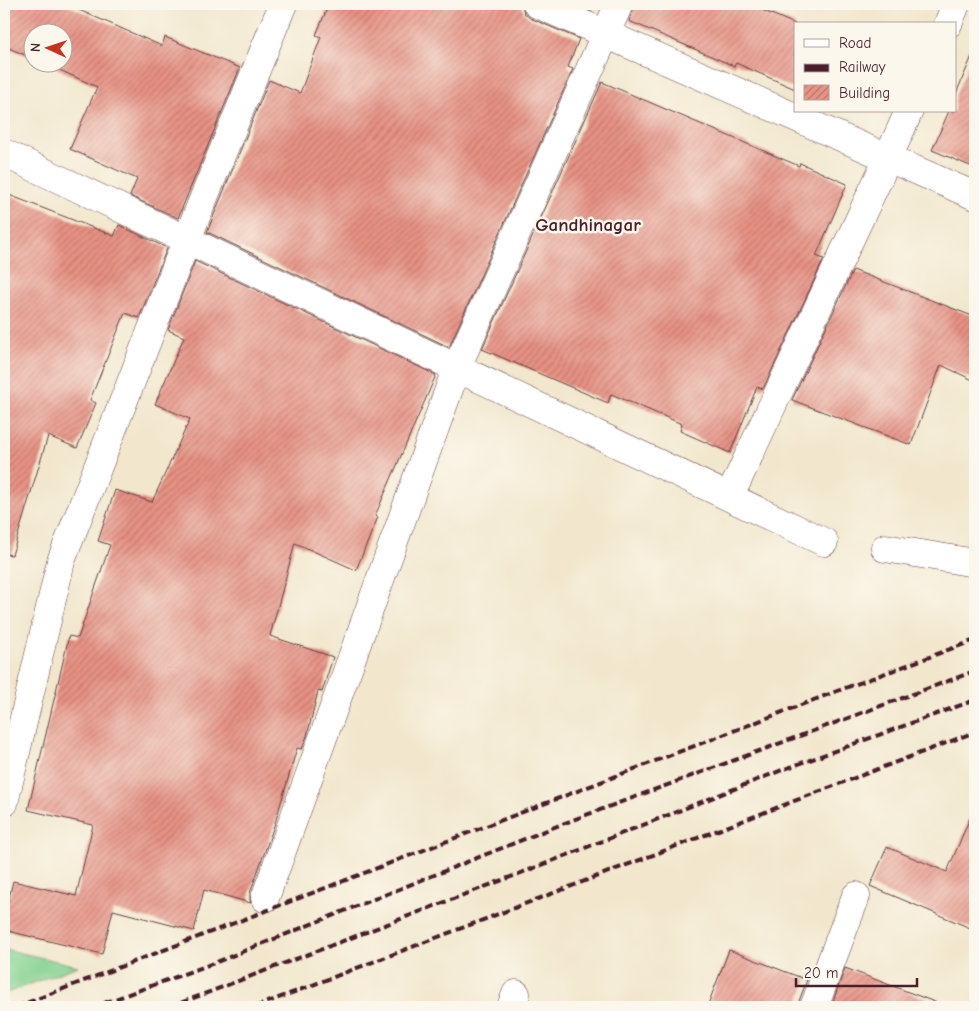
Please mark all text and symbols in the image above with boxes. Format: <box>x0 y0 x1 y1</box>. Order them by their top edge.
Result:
north arrow <box>22 22 72 72</box>
legend <box>794 22 956 112</box>
text: Road <box>839 34 871 52</box>
text: N <box>27 42 44 52</box>
text: Railway <box>839 58 886 76</box>
text: Building <box>839 84 890 102</box>
district label: Gandhinagar <box>535 214 641 236</box>
scale bar <box>796 956 918 988</box>
text: 20 m <box>804 964 838 982</box>

